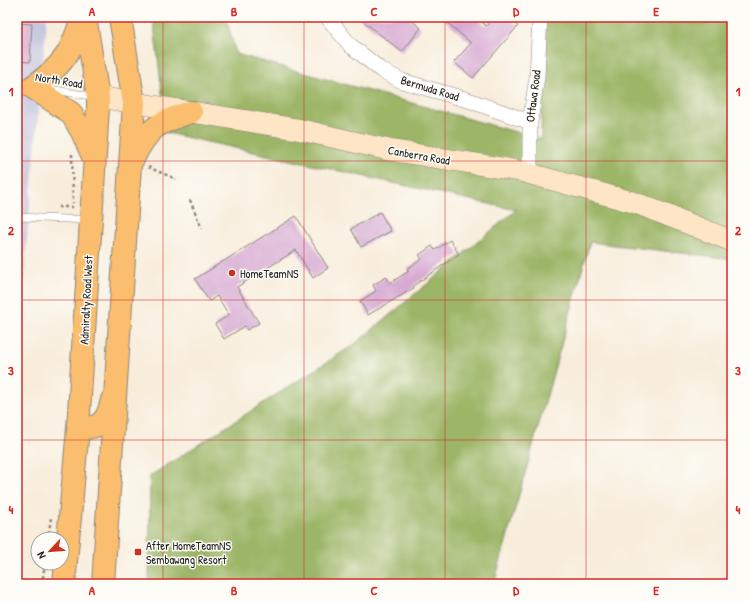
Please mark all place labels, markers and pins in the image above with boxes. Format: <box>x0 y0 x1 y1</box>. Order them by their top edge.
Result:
place label: HomeTeamNS <box>240 265 299 282</box>
marker: HomeTeamNS <box>227 268 237 278</box>
place label: After HomeTeamNS Sembawang Resort <box>146 537 231 568</box>
marker: After HomeTeamNS Sembawang Resort <box>133 547 143 557</box>

